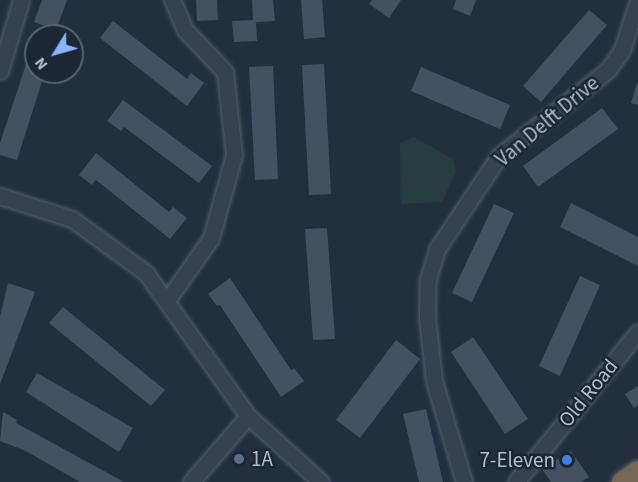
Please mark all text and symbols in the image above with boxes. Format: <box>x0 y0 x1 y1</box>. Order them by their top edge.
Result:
north arrow <box>24 24 84 84</box>
text: N <box>29 53 53 75</box>
street label: Van Delft Drive <box>490 70 604 172</box>
street label: Old Road <box>553 354 623 432</box>
place label: 1A <box>251 446 273 472</box>
place label: 7-Eleven <box>479 447 555 473</box>
marker: 1A <box>232 452 246 466</box>
marker: 7-Eleven <box>560 453 574 467</box>

